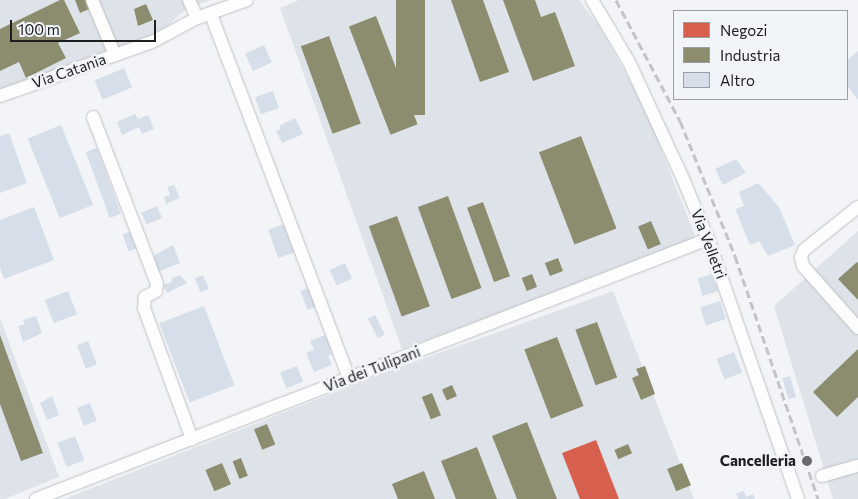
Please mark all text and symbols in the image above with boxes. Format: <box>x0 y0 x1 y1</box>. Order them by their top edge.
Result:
scale bar <box>12 10 159 42</box>
legend <box>673 10 848 100</box>
text: 100 m <box>18 20 60 38</box>
text: Negozi <box>720 21 767 39</box>
text: Industria <box>720 46 780 64</box>
street label: Via Catania <box>30 50 108 92</box>
text: Altro <box>720 71 755 89</box>
street label: Via Velletri <box>687 206 731 282</box>
street label: Via dei Tulipani <box>321 342 423 396</box>
place label: Cancelleria <box>720 452 796 470</box>
marker: Cancelleria <box>800 454 814 468</box>

